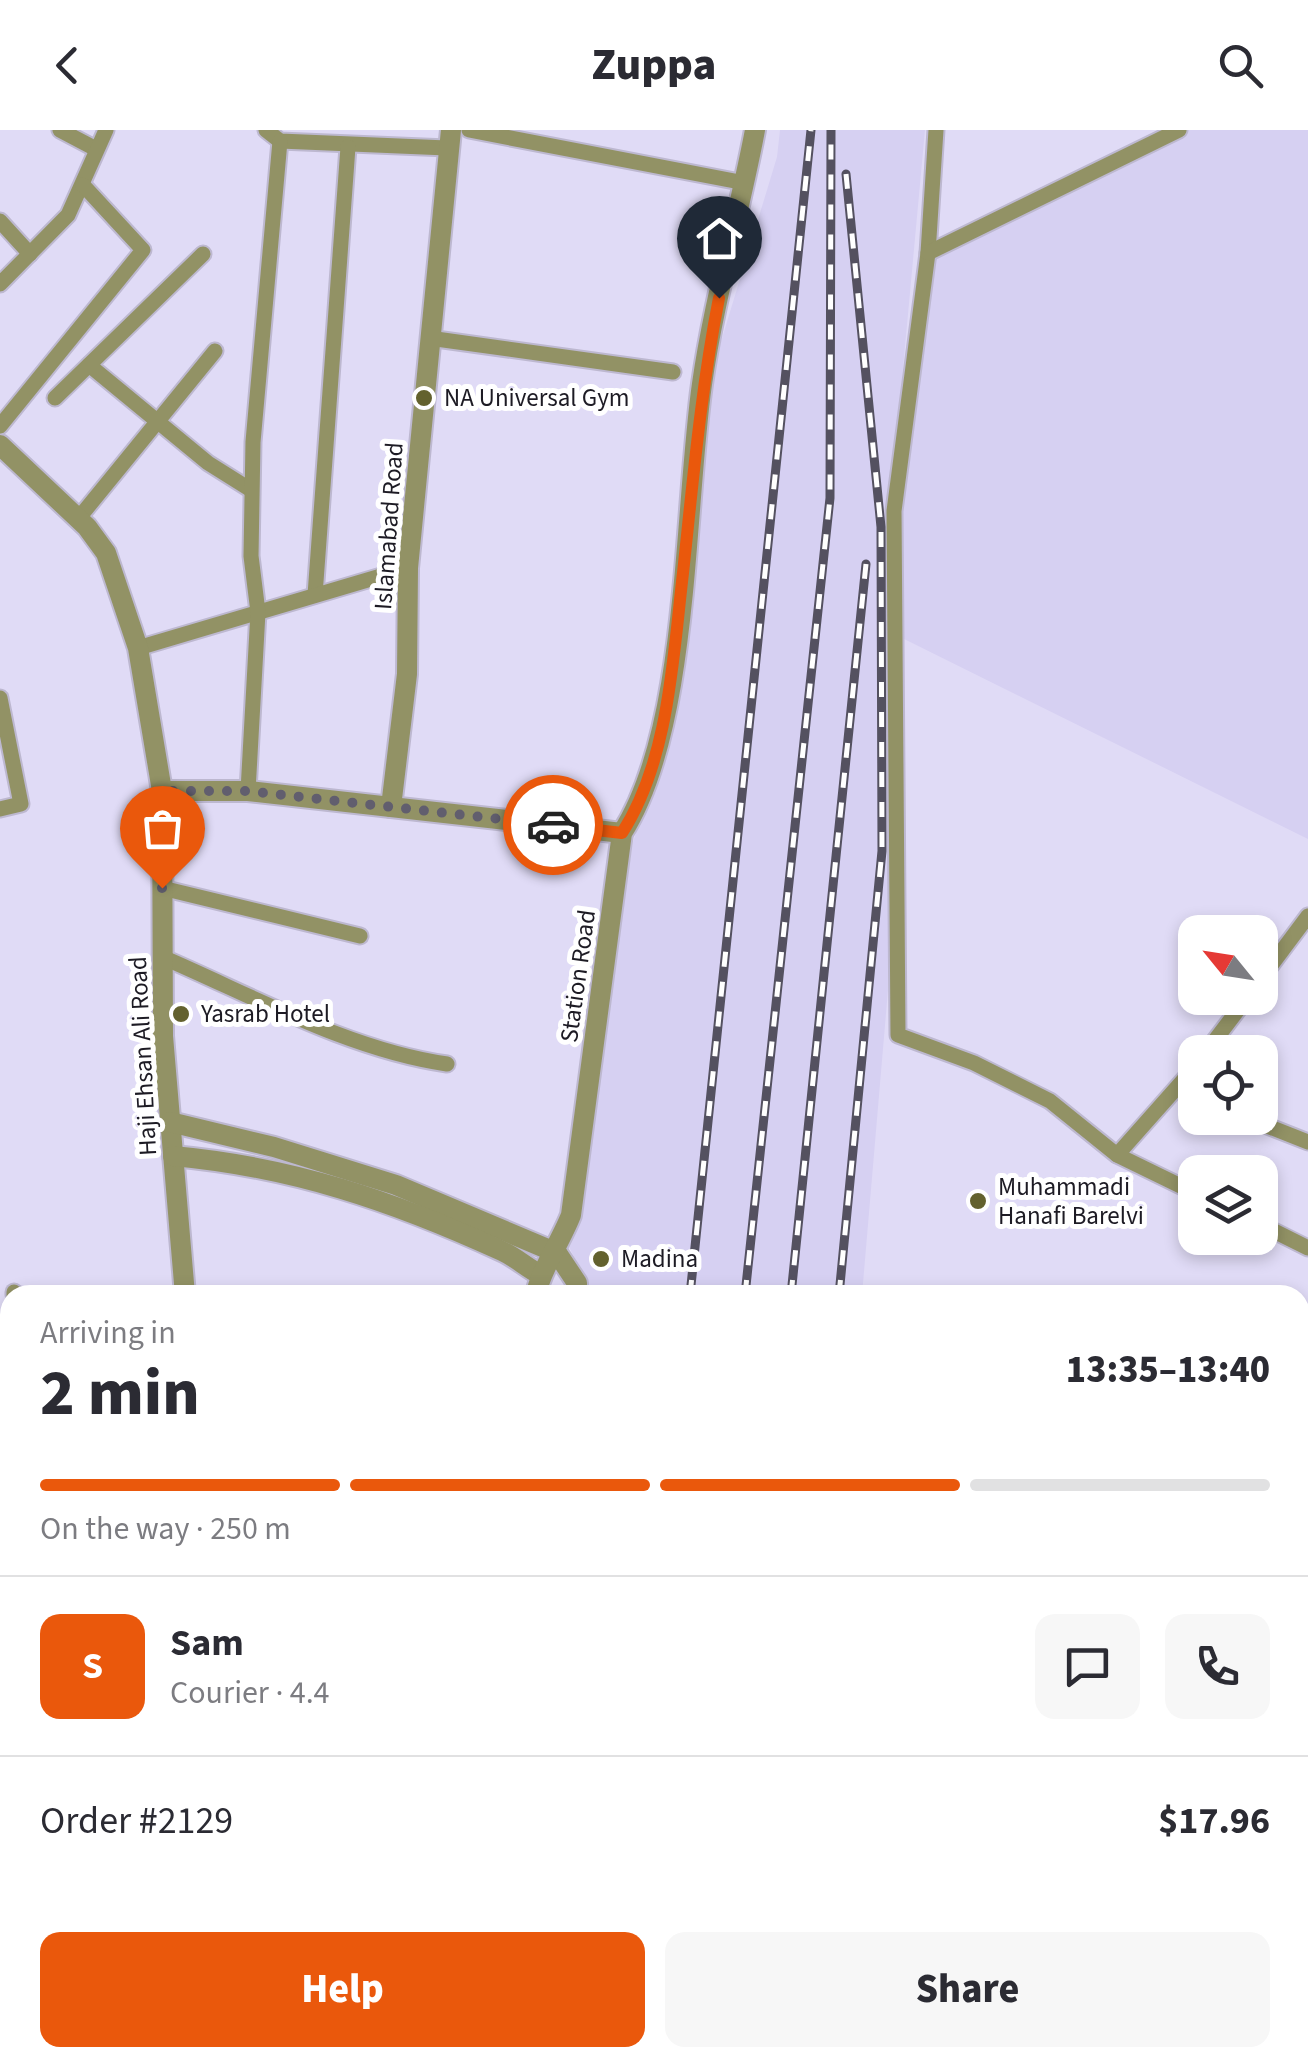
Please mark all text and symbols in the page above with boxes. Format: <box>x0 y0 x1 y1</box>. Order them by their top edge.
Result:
text: Zuppa <box>592 33 716 97</box>
icon: back <box>40 38 95 93</box>
icon: search <box>1213 38 1268 93</box>
pin <box>677 196 762 299</box>
icon: home <box>692 211 747 266</box>
place label: NA Universal Gym <box>444 380 630 416</box>
marker: NA Universal Gym <box>413 387 435 409</box>
street label: Islamabad Road <box>365 441 413 611</box>
courier <box>503 775 603 875</box>
pin <box>120 786 205 889</box>
icon: car <box>526 798 581 853</box>
icon: bag <box>135 801 190 856</box>
street label: Station Road <box>551 907 605 1045</box>
north arrow <box>1178 915 1278 1015</box>
map controls <box>1178 915 1278 1255</box>
street label: Haji Ehsan Ali Road <box>120 955 166 1157</box>
place label: Yasrab Hotel <box>200 996 330 1032</box>
marker: Yasrab Hotel <box>170 1003 192 1025</box>
button: locate <box>1178 1035 1278 1135</box>
button: layers <box>1178 1155 1278 1255</box>
place label: Muhammadi Hanafi Barelvi <box>998 1169 1144 1234</box>
marker: Muhammadi Hanafi Barelvi <box>967 1190 989 1212</box>
place label: Madina <box>621 1241 698 1277</box>
marker: Madina <box>590 1248 612 1270</box>
text: Arriving in <box>40 1310 176 1356</box>
text: 13:35–13:40 <box>1066 1343 1270 1397</box>
text: 2 min <box>40 1347 200 1440</box>
text: On the way · 250 m <box>40 1506 291 1552</box>
button: chat <box>1035 1614 1140 1719</box>
button: phone <box>1165 1614 1270 1719</box>
text: Sam <box>170 1616 244 1670</box>
text: S <box>82 1639 103 1693</box>
text: Courier · 4.4 <box>170 1670 330 1716</box>
text: Order #2129 <box>40 1794 233 1848</box>
text: $17.96 <box>1158 1794 1270 1848</box>
button: Help <box>40 1932 645 2047</box>
button: Share <box>665 1932 1270 2047</box>

